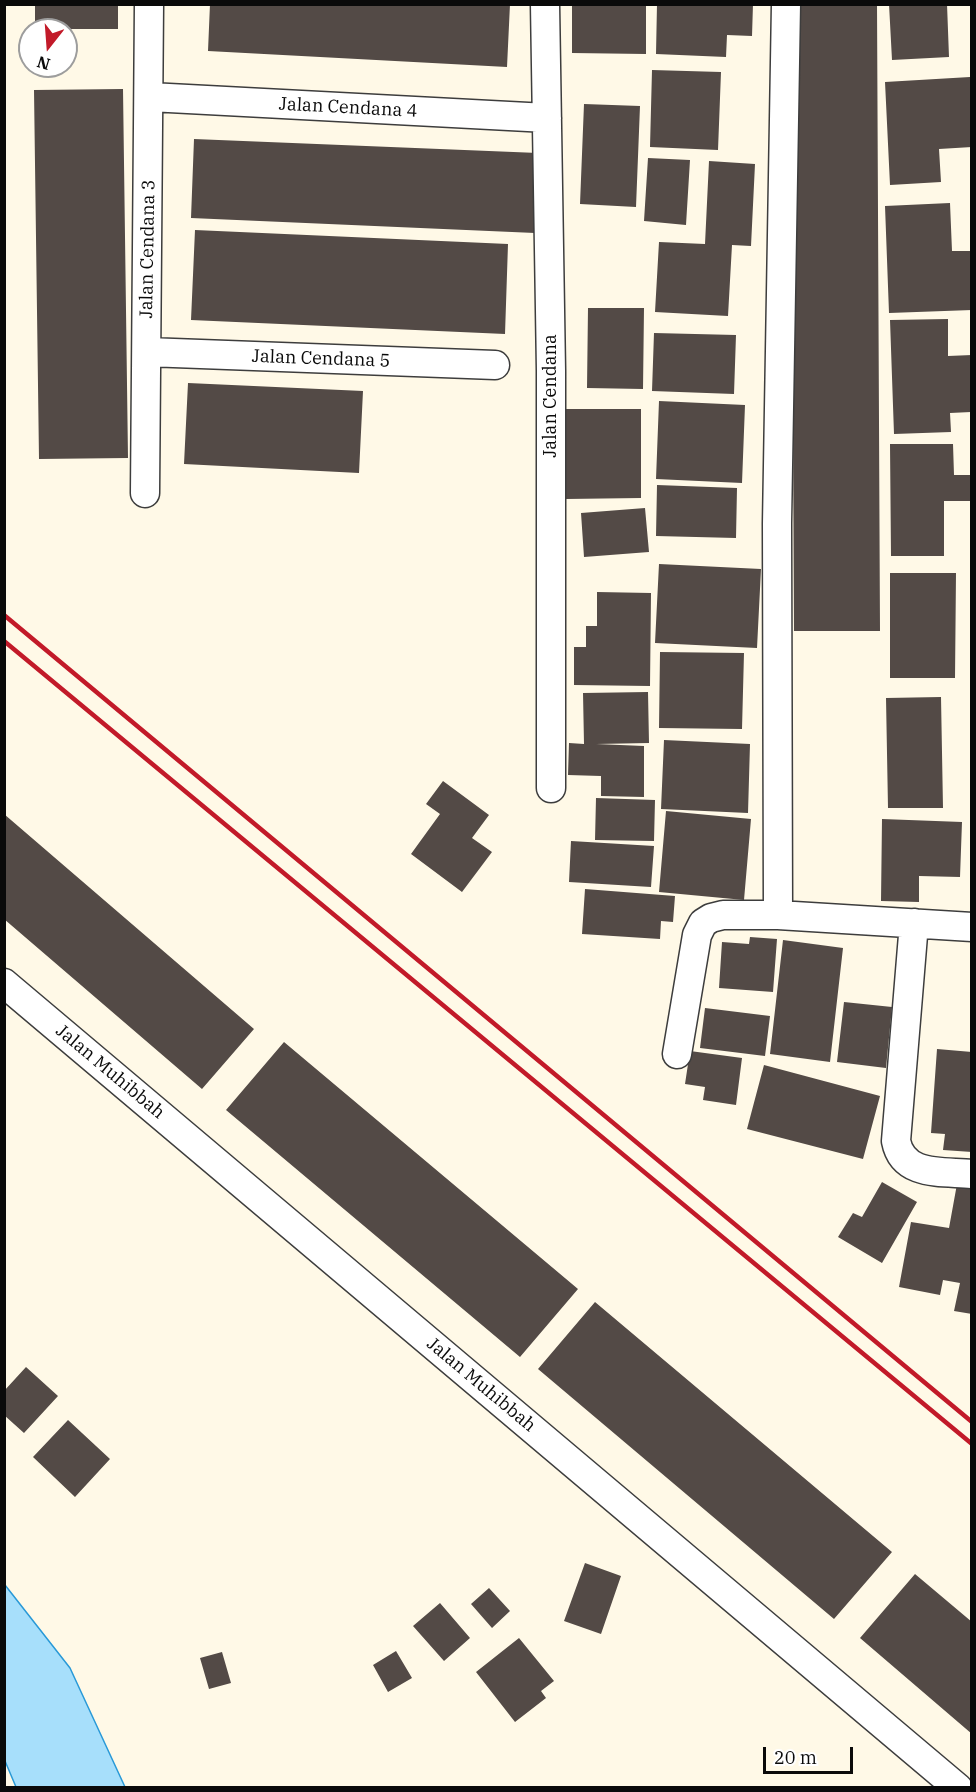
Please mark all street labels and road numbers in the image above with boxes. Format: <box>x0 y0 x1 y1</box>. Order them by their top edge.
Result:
street label: Jalan Cendana 4 <box>278 94 418 122</box>
street label: Jalan Cendana 3 <box>136 180 160 318</box>
street label: Jalan Cendana <box>540 334 562 458</box>
street label: Jalan Cendana 5 <box>251 346 391 372</box>
street label: Jalan Muhibbah <box>51 1020 169 1124</box>
street label: Jalan Muhibbah <box>422 1333 540 1437</box>

